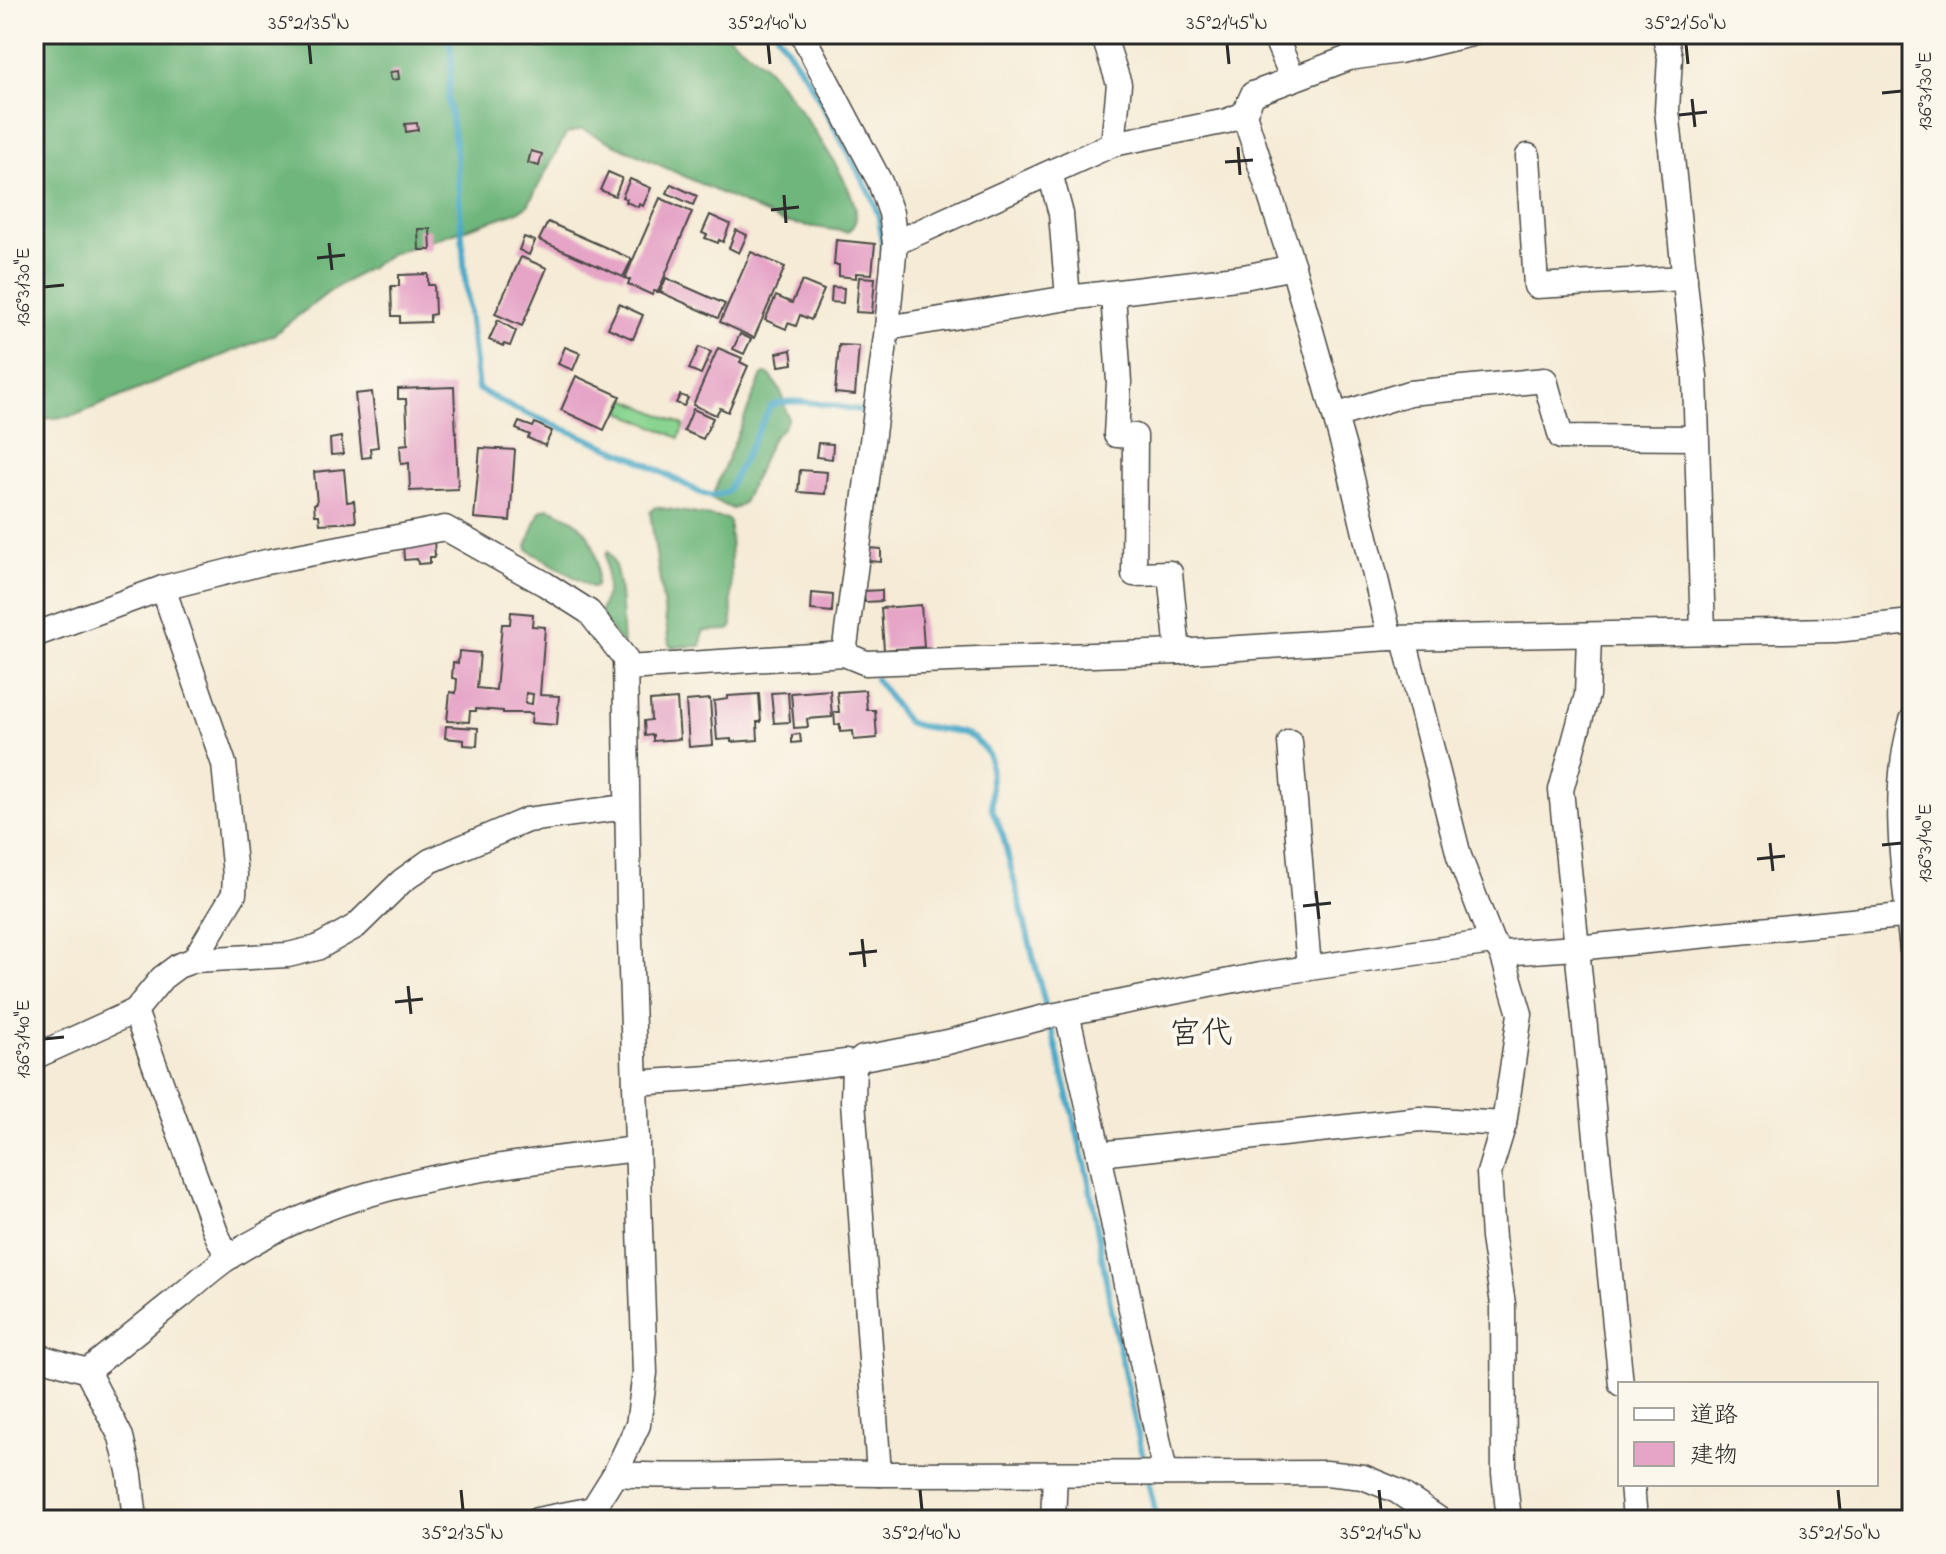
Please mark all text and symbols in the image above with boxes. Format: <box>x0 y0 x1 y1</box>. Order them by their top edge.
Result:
text: 35°21'35"N <box>268 10 350 39</box>
text: 35°21'40"N <box>729 10 807 39</box>
text: 35°21'45"N <box>1186 10 1268 39</box>
text: 35°21'50"N <box>1645 10 1727 39</box>
text: 136°31'30"E <box>1912 51 1941 131</box>
text: 136°31'30"E <box>10 247 39 327</box>
text: 136°31'40"E <box>1912 803 1941 883</box>
text: 136°31'40"E <box>10 999 39 1079</box>
district label: 宮代 <box>1169 1012 1233 1059</box>
legend <box>1618 1382 1878 1486</box>
text: 道路 <box>1690 1399 1738 1434</box>
text: 建物 <box>1690 1439 1738 1474</box>
text: 35°21'35"N <box>422 1520 504 1549</box>
text: 35°21'40"N <box>883 1520 961 1549</box>
text: 35°21'45"N <box>1340 1520 1422 1549</box>
text: 35°21'50"N <box>1799 1520 1881 1549</box>

